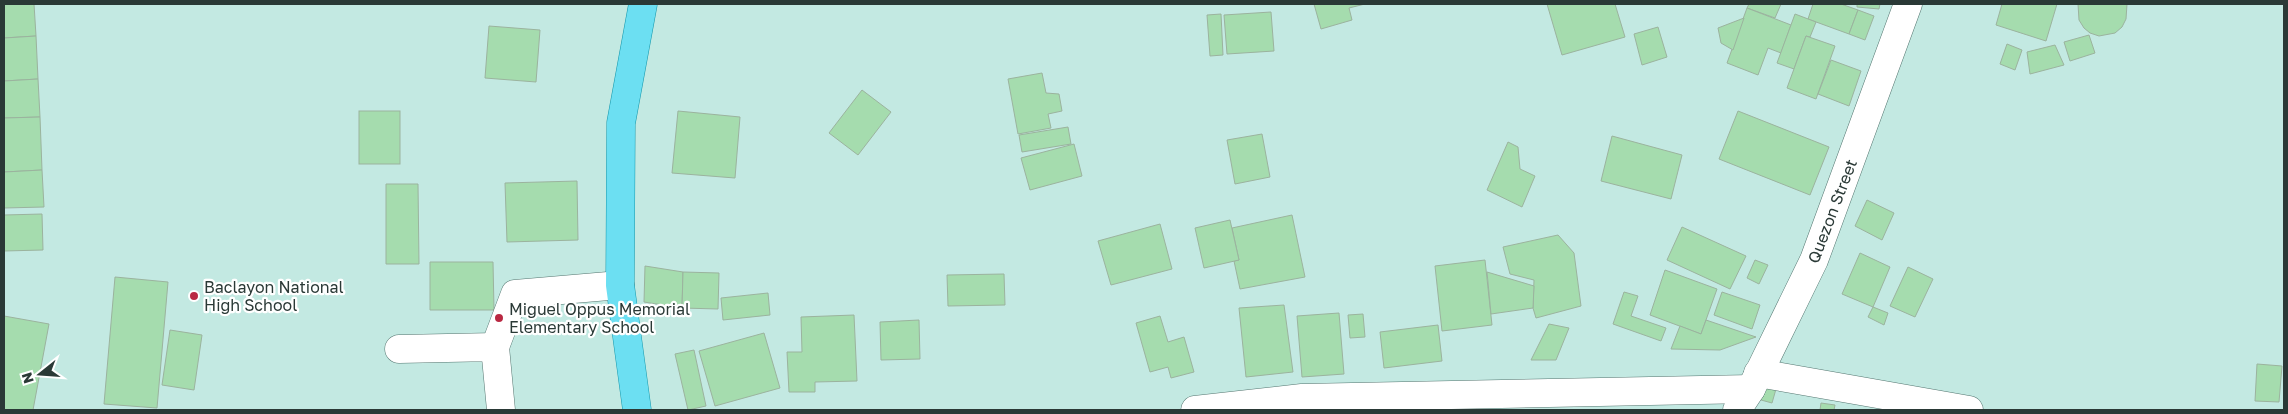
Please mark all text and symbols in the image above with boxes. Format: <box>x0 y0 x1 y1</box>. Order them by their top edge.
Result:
street label: Quezon Street <box>1803 156 1861 266</box>
place label: Baclayon National High School <box>204 277 344 315</box>
marker: Baclayon National High School <box>188 290 200 302</box>
place label: Miguel Oppus Memorial Elementary School <box>509 299 690 337</box>
marker: Miguel Oppus Memorial Elementary School <box>493 312 505 324</box>
north arrow <box>15 349 65 399</box>
text: N <box>17 370 37 386</box>

